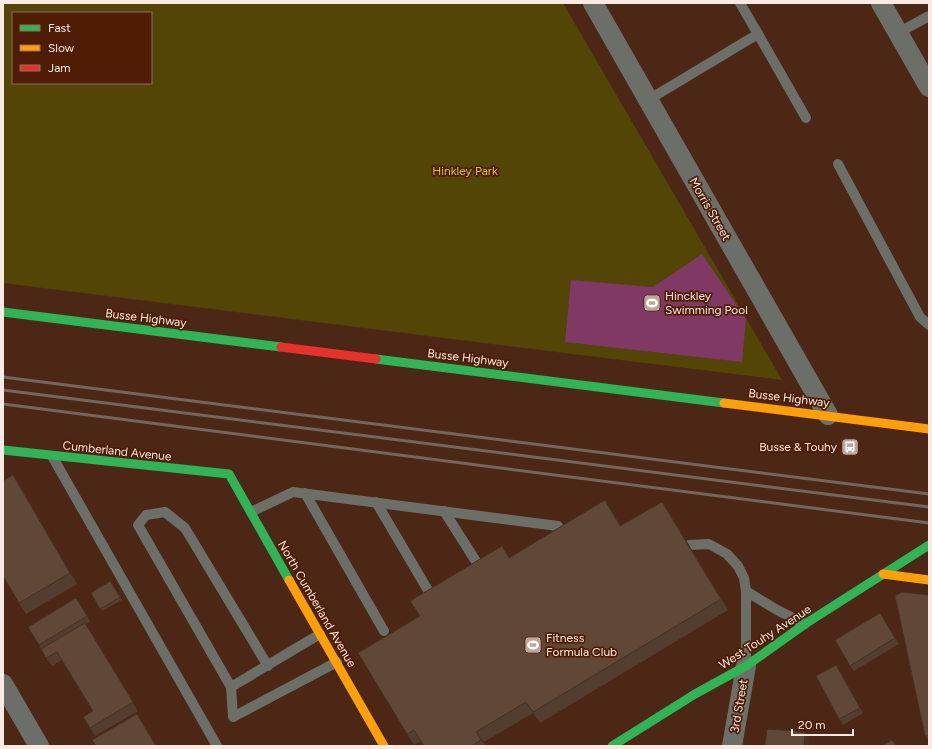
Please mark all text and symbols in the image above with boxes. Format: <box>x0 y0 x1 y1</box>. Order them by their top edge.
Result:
legend <box>12 12 152 84</box>
text: Fast <box>48 21 71 35</box>
text: Slow <box>48 41 75 55</box>
text: Jam <box>48 61 71 75</box>
park label: Hinkley Park <box>432 164 498 178</box>
street label: Morris Street <box>686 175 734 243</box>
place label: Hinckley Swimming Pool <box>665 289 748 317</box>
sports icon: Hinckley Swimming Pool <box>642 293 662 313</box>
street label: Busse Highway <box>105 306 188 330</box>
street label: Busse Highway <box>427 346 510 370</box>
street label: Busse Highway <box>748 386 831 410</box>
bus stop icon: Busse & Touhy <box>840 437 860 457</box>
street label: Cumberland Avenue <box>62 438 172 464</box>
place label: Busse & Touhy <box>759 440 838 454</box>
street label: North Cumberland Avenue <box>275 538 359 670</box>
street label: West Touhy Avenue <box>716 602 814 672</box>
place label: Fitness Formula Club <box>546 631 617 659</box>
sports icon: Fitness Formula Club <box>523 635 543 655</box>
street label: 3rd Street <box>727 678 751 734</box>
scale bar <box>792 711 853 737</box>
text: 20 m <box>798 718 826 732</box>

